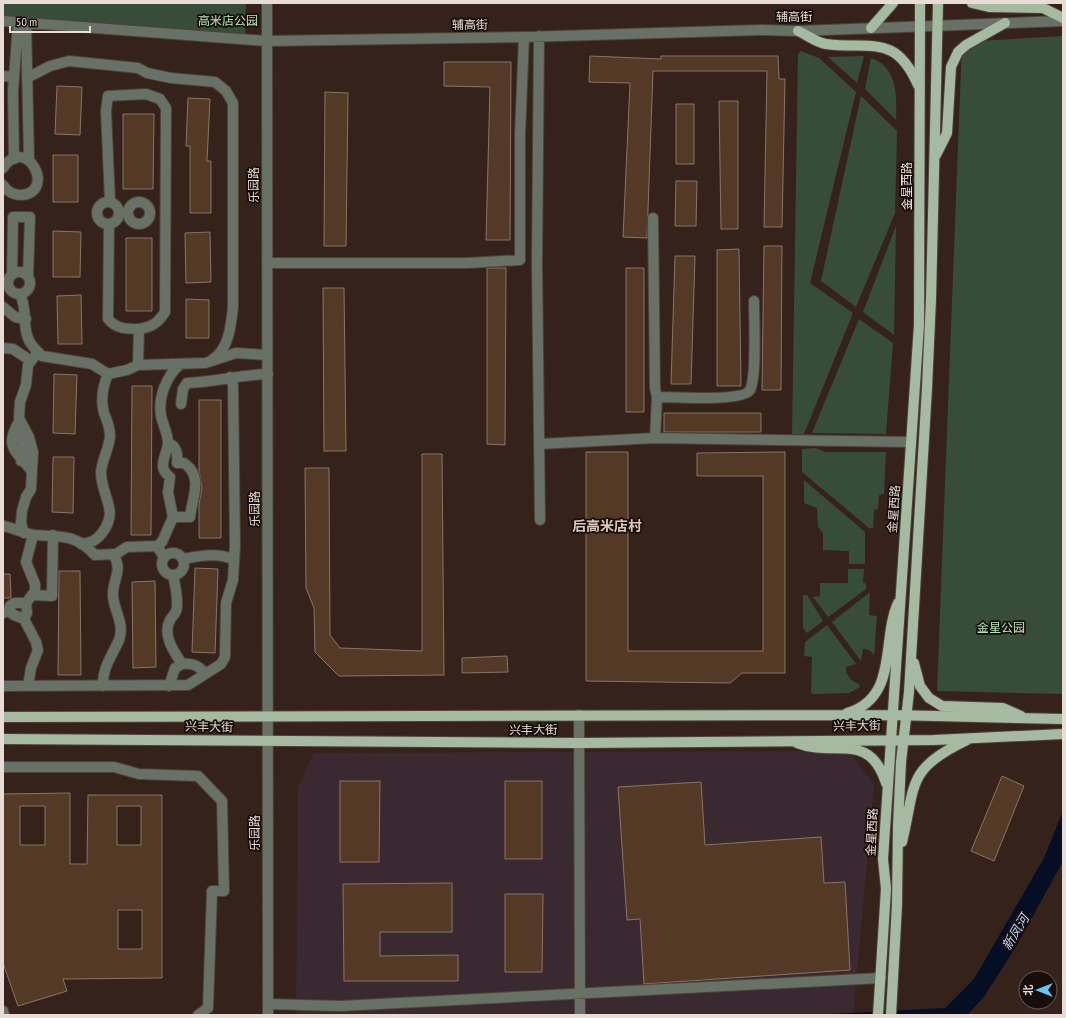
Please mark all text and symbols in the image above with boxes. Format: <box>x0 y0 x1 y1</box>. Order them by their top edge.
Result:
scale bar <box>10 8 90 34</box>
street label: 辅高街 <box>776 9 812 24</box>
park label: 高米店公园 <box>198 13 258 28</box>
text: 50 m <box>16 14 37 29</box>
street label: 辅高街 <box>452 17 488 32</box>
street label: 金星西路 <box>899 162 914 210</box>
street label: 乐园路 <box>246 167 261 203</box>
street label: 金星西路 <box>884 484 903 533</box>
street label: 乐园路 <box>247 491 262 527</box>
district label: 后高米店村 <box>572 517 642 535</box>
park label: 金星公园 <box>977 620 1025 635</box>
street label: 兴丰大街 <box>833 718 881 733</box>
street label: 兴丰大街 <box>185 719 233 734</box>
street label: 兴丰大街 <box>509 722 557 737</box>
street label: 金星西路 <box>863 808 880 856</box>
street label: 乐园路 <box>247 815 262 851</box>
water label: 新凤河 <box>998 909 1034 953</box>
north arrow <box>1018 970 1058 1010</box>
text: 北 <box>1021 985 1035 996</box>

